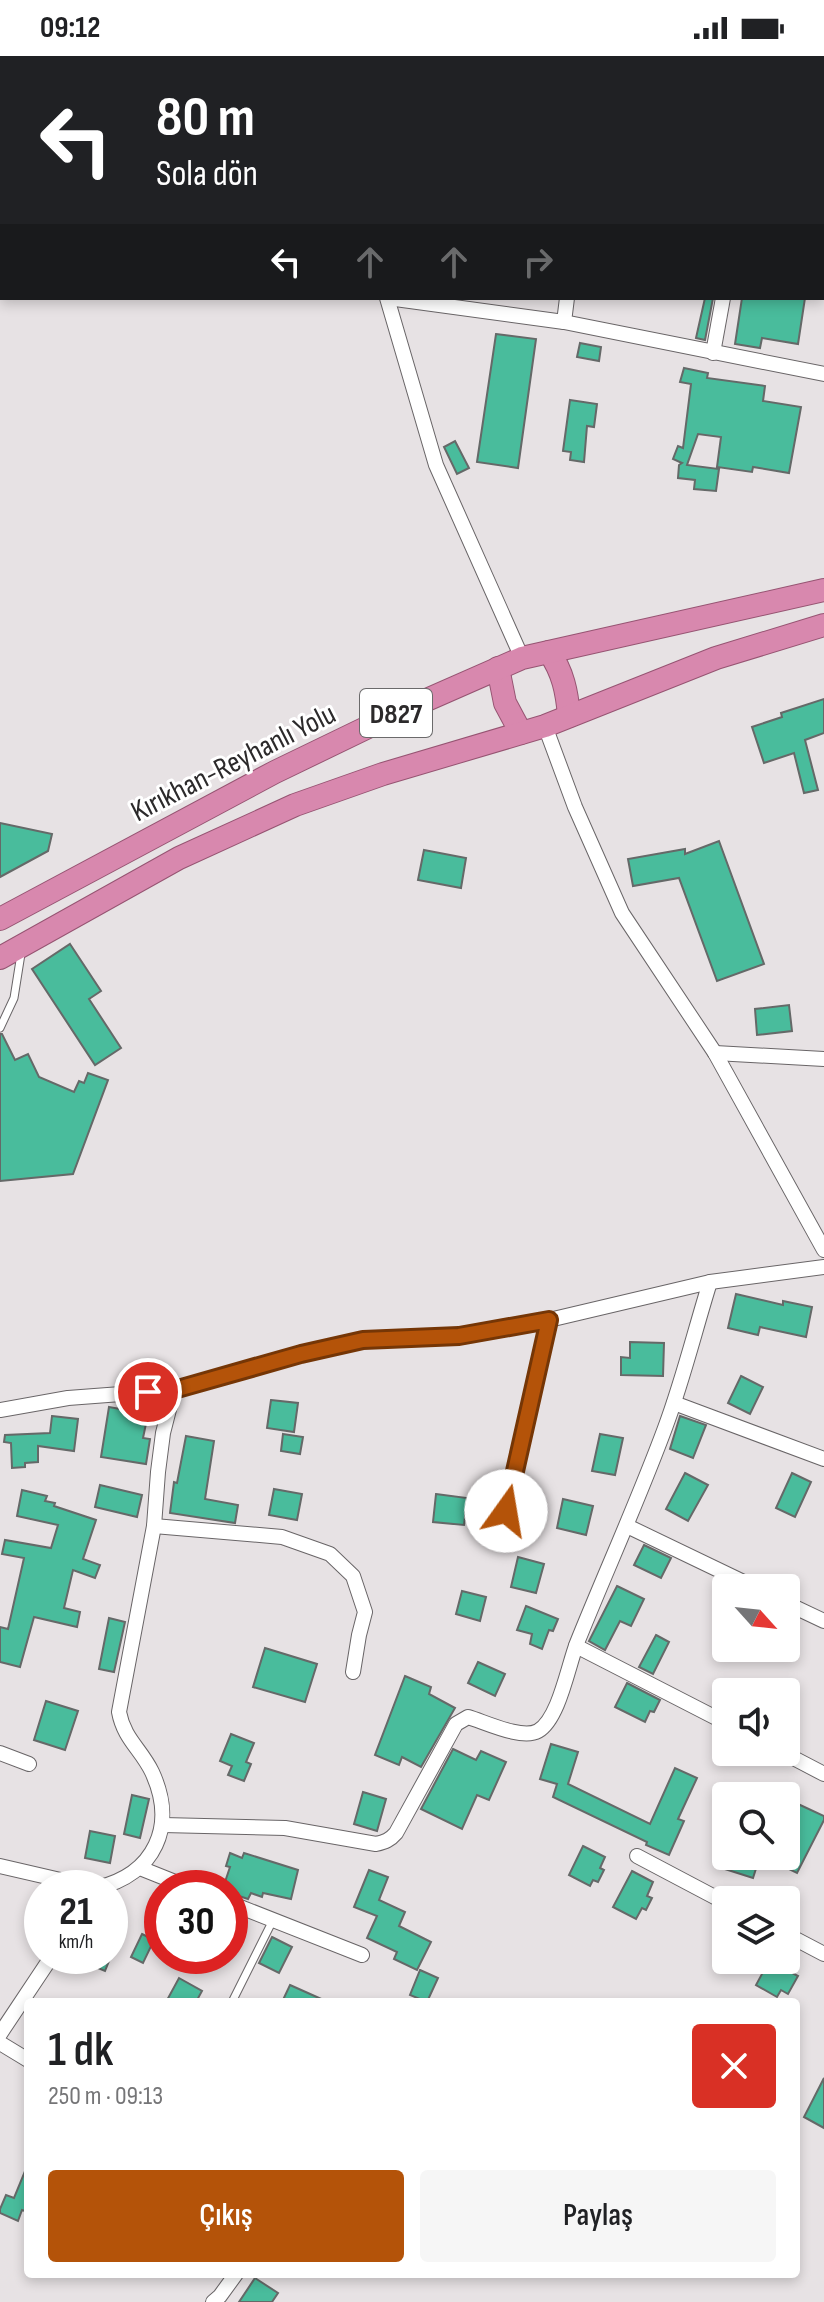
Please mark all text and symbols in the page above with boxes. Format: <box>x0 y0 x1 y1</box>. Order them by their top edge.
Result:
text: 09:12 <box>40 10 100 46</box>
text: 80 m <box>156 85 255 152</box>
icon: left <box>24 88 128 192</box>
text: Sola dön <box>156 153 258 196</box>
icon: left <box>264 240 308 284</box>
icon: ahead <box>348 240 392 284</box>
icon: ahead <box>432 240 476 284</box>
icon: right <box>516 240 560 284</box>
road number: D827 <box>360 689 432 737</box>
street label: Kırıkhan-Reyhanlı Yolu <box>125 696 342 830</box>
pin <box>114 1358 182 1426</box>
icon: arrive <box>126 1370 170 1414</box>
position arrow <box>464 1469 548 1553</box>
north arrow <box>712 1574 800 1662</box>
map controls <box>712 1574 800 1974</box>
button: sound <box>712 1678 800 1766</box>
button: search <box>712 1782 800 1870</box>
speed limit sign: 30 <box>144 1870 248 1974</box>
button: layers <box>712 1886 800 1974</box>
text: 21 <box>59 1888 93 1936</box>
text: km/h <box>59 1930 93 1954</box>
text: 1 dk <box>48 2022 113 2079</box>
button: close <box>692 2024 776 2108</box>
text: 250 m · 09:13 <box>48 2081 163 2112</box>
button: Çıkış <box>48 2170 404 2262</box>
button: Paylaş <box>420 2170 776 2262</box>

